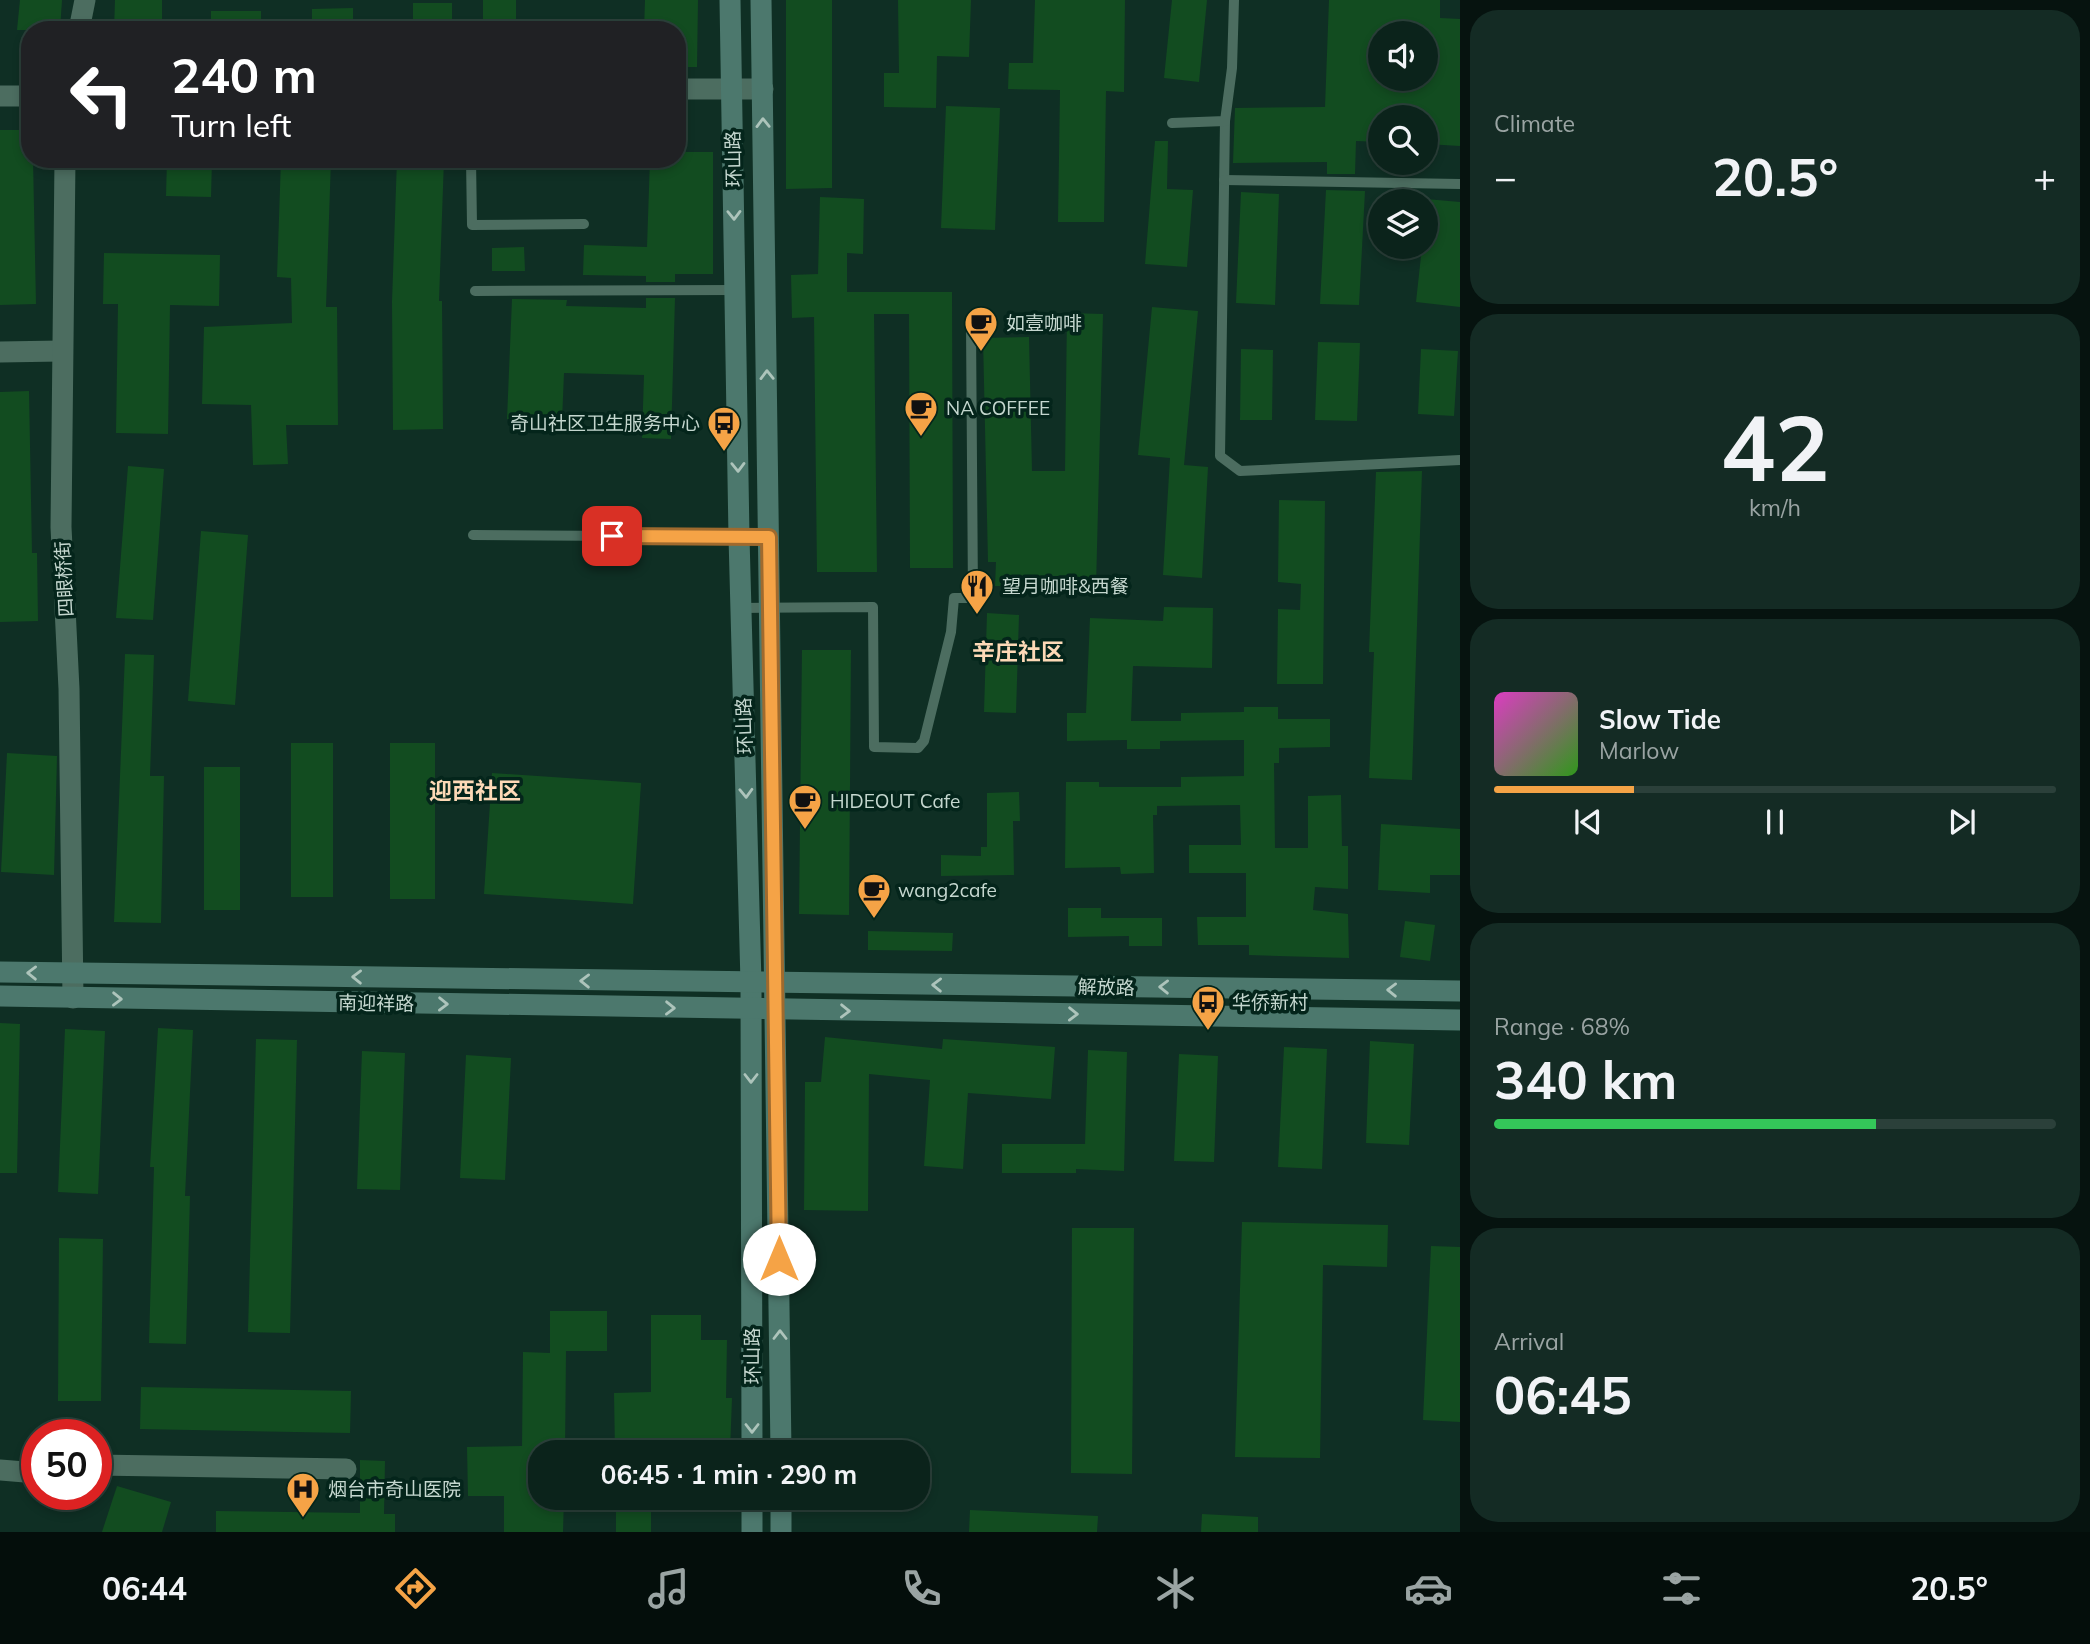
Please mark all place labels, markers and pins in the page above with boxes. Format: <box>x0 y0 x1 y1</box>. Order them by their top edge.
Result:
cafe icon: 如壹咖啡 <box>962 304 1000 353</box>
place label: 如壹咖啡 <box>1006 311 1082 335</box>
cafe icon: NA COFFEE <box>902 389 940 438</box>
place label: NA COFFEE <box>946 396 1050 420</box>
bus stop icon: 奇山社区卫生服务中心 <box>705 404 743 453</box>
place label: 奇山社区卫生服务中心 <box>510 411 700 435</box>
pin <box>582 506 642 566</box>
restaurant icon: 望月咖啡&西餐 <box>958 567 996 616</box>
place label: 望月咖啡&西餐 <box>1002 574 1129 598</box>
cafe icon: HIDEOUT Cafe <box>786 782 824 831</box>
place label: HIDEOUT Cafe <box>830 789 960 813</box>
cafe icon: wang2cafe <box>855 871 893 920</box>
place label: wang2cafe <box>898 878 997 902</box>
bus stop icon: 华侨新村 <box>1189 983 1227 1032</box>
place label: 华侨新村 <box>1232 990 1308 1014</box>
hospital icon: 烟台市奇山医院 <box>284 1470 322 1519</box>
place label: 烟台市奇山医院 <box>328 1477 461 1501</box>

